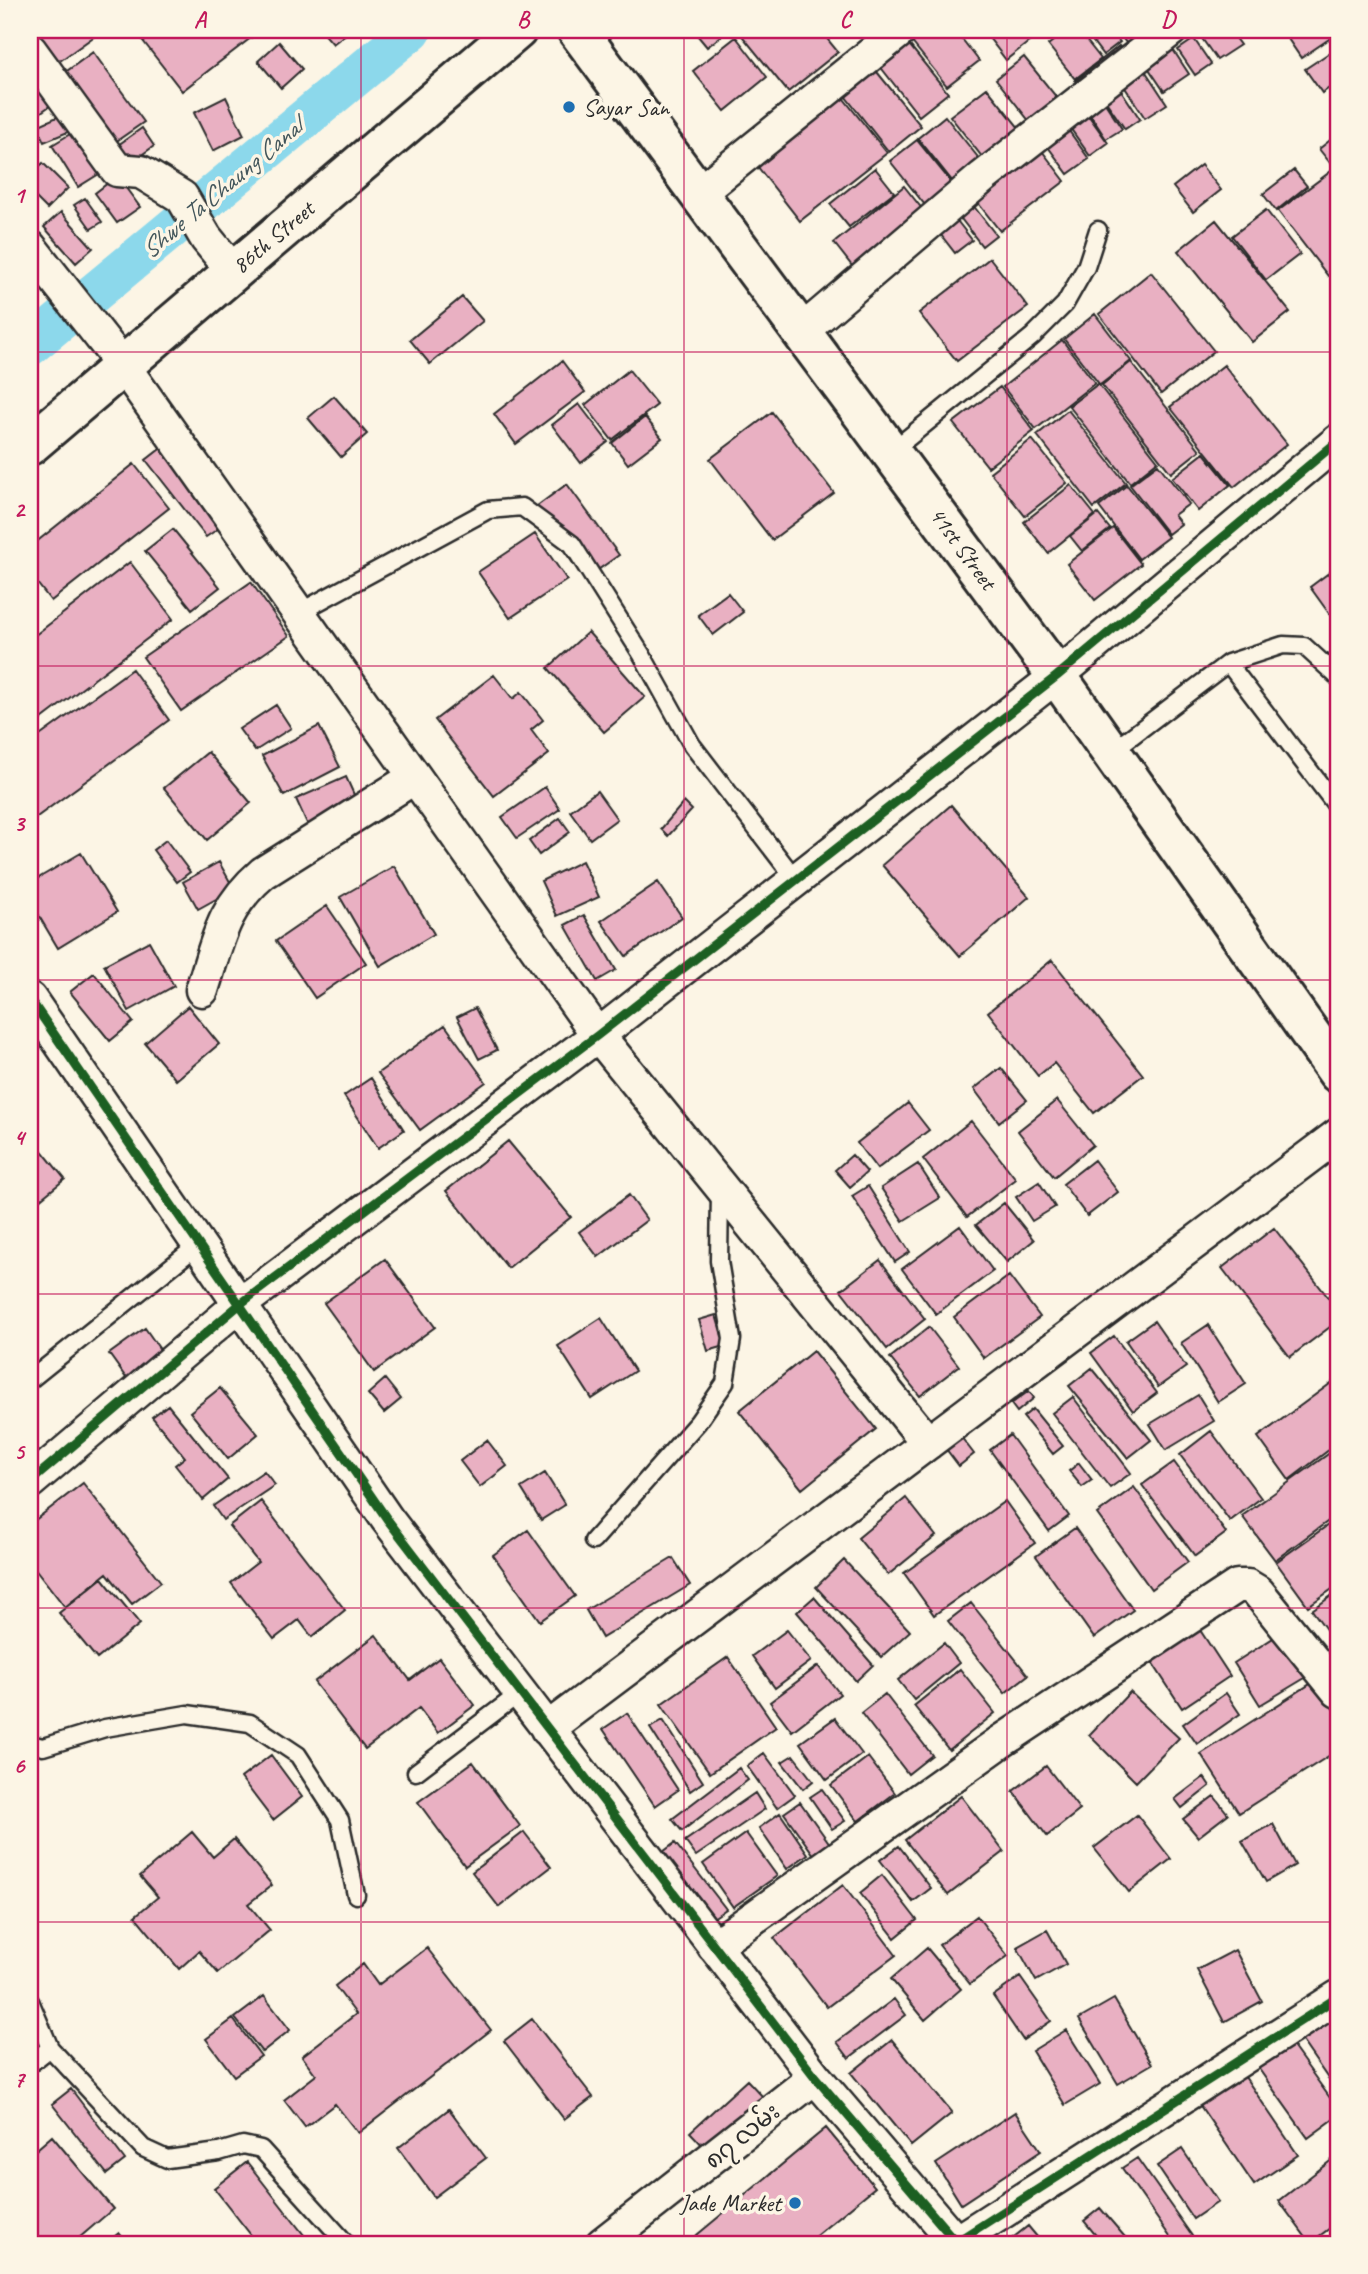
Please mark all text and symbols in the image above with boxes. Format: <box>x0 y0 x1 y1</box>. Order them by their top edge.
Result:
text: A <box>194 5 208 34</box>
text: B <box>517 5 531 34</box>
text: C <box>840 5 854 34</box>
text: D <box>1161 5 1177 34</box>
place label: Sayar San <box>583 92 670 122</box>
marker: Sayar San <box>561 99 577 115</box>
water label: Shwe Ta Chaung Canal <box>134 106 315 266</box>
text: 1 <box>14 181 27 210</box>
street label: 86th Street <box>226 193 322 280</box>
text: 2 <box>14 495 27 524</box>
street label: 41st Street <box>923 501 1004 597</box>
text: 3 <box>14 809 27 838</box>
text: 4 <box>14 1123 27 1152</box>
text: 5 <box>14 1437 26 1466</box>
text: 6 <box>14 1751 27 1780</box>
text: 7 <box>14 2065 27 2094</box>
street label: ၈၇ လမ်း <box>698 2096 788 2179</box>
place label: Jade Market <box>679 2188 783 2218</box>
marker: Jade Market <box>787 2195 803 2211</box>

